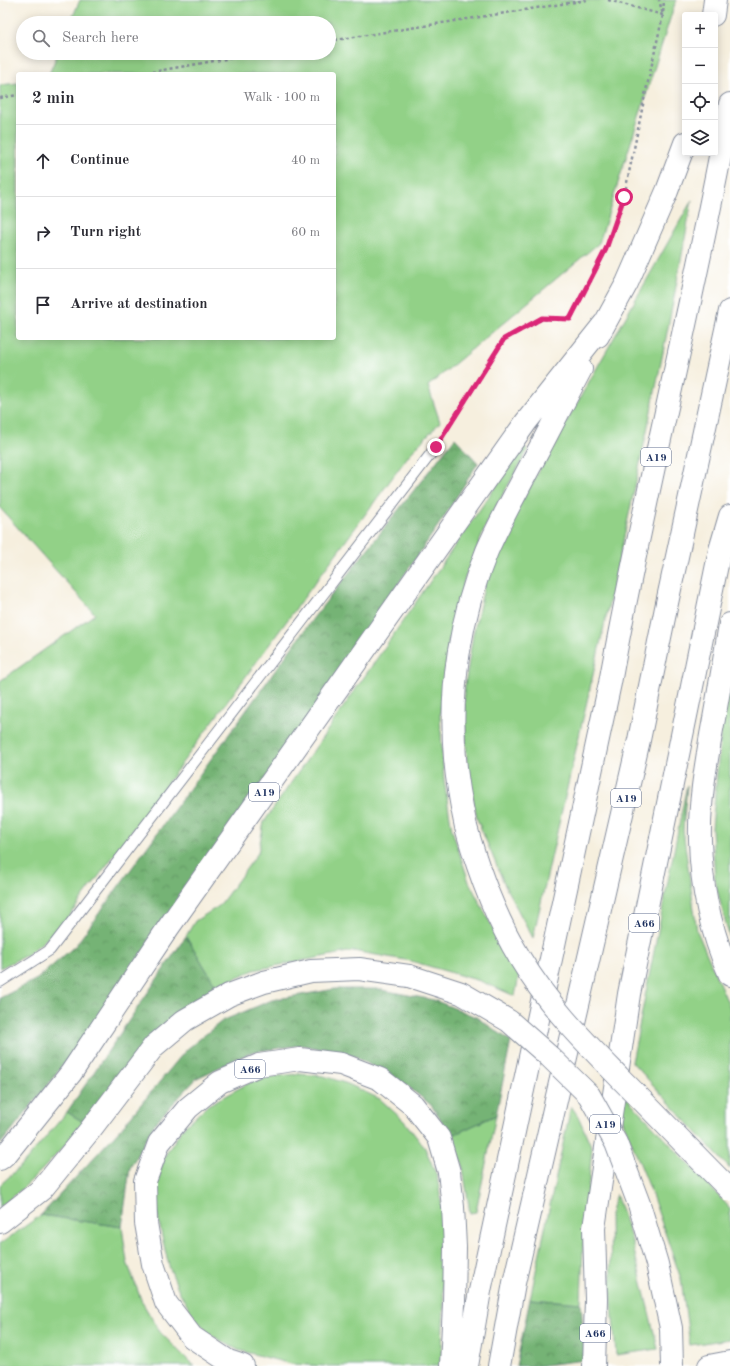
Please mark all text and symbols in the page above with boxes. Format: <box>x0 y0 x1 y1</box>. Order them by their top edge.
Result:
map controls <box>682 12 718 156</box>
button: + <box>682 12 718 48</box>
search box <box>16 16 336 60</box>
icon: search <box>30 27 52 49</box>
text: Search here <box>62 31 139 46</box>
button: − <box>682 48 718 84</box>
button: locate <box>682 84 718 120</box>
text: 2 min <box>32 90 75 107</box>
text: Walk · 100 m <box>243 91 320 104</box>
button: layers <box>682 120 718 156</box>
icon: ahead <box>32 150 54 172</box>
text: Continue <box>70 153 129 168</box>
text: 40 m <box>291 154 320 167</box>
route start <box>615 188 633 206</box>
icon: right <box>32 222 54 244</box>
text: Turn right <box>70 225 141 240</box>
text: 60 m <box>291 226 320 239</box>
icon: arrive <box>32 294 54 316</box>
text: Arrive at destination <box>70 297 208 312</box>
route end <box>427 438 445 456</box>
road number: A19 <box>641 448 671 466</box>
road number: A19 <box>249 783 279 801</box>
road number: A19 <box>611 789 641 807</box>
road number: A66 <box>629 914 659 932</box>
road number: A66 <box>235 1060 265 1078</box>
road number: A19 <box>590 1115 620 1133</box>
road number: A66 <box>580 1324 610 1342</box>

